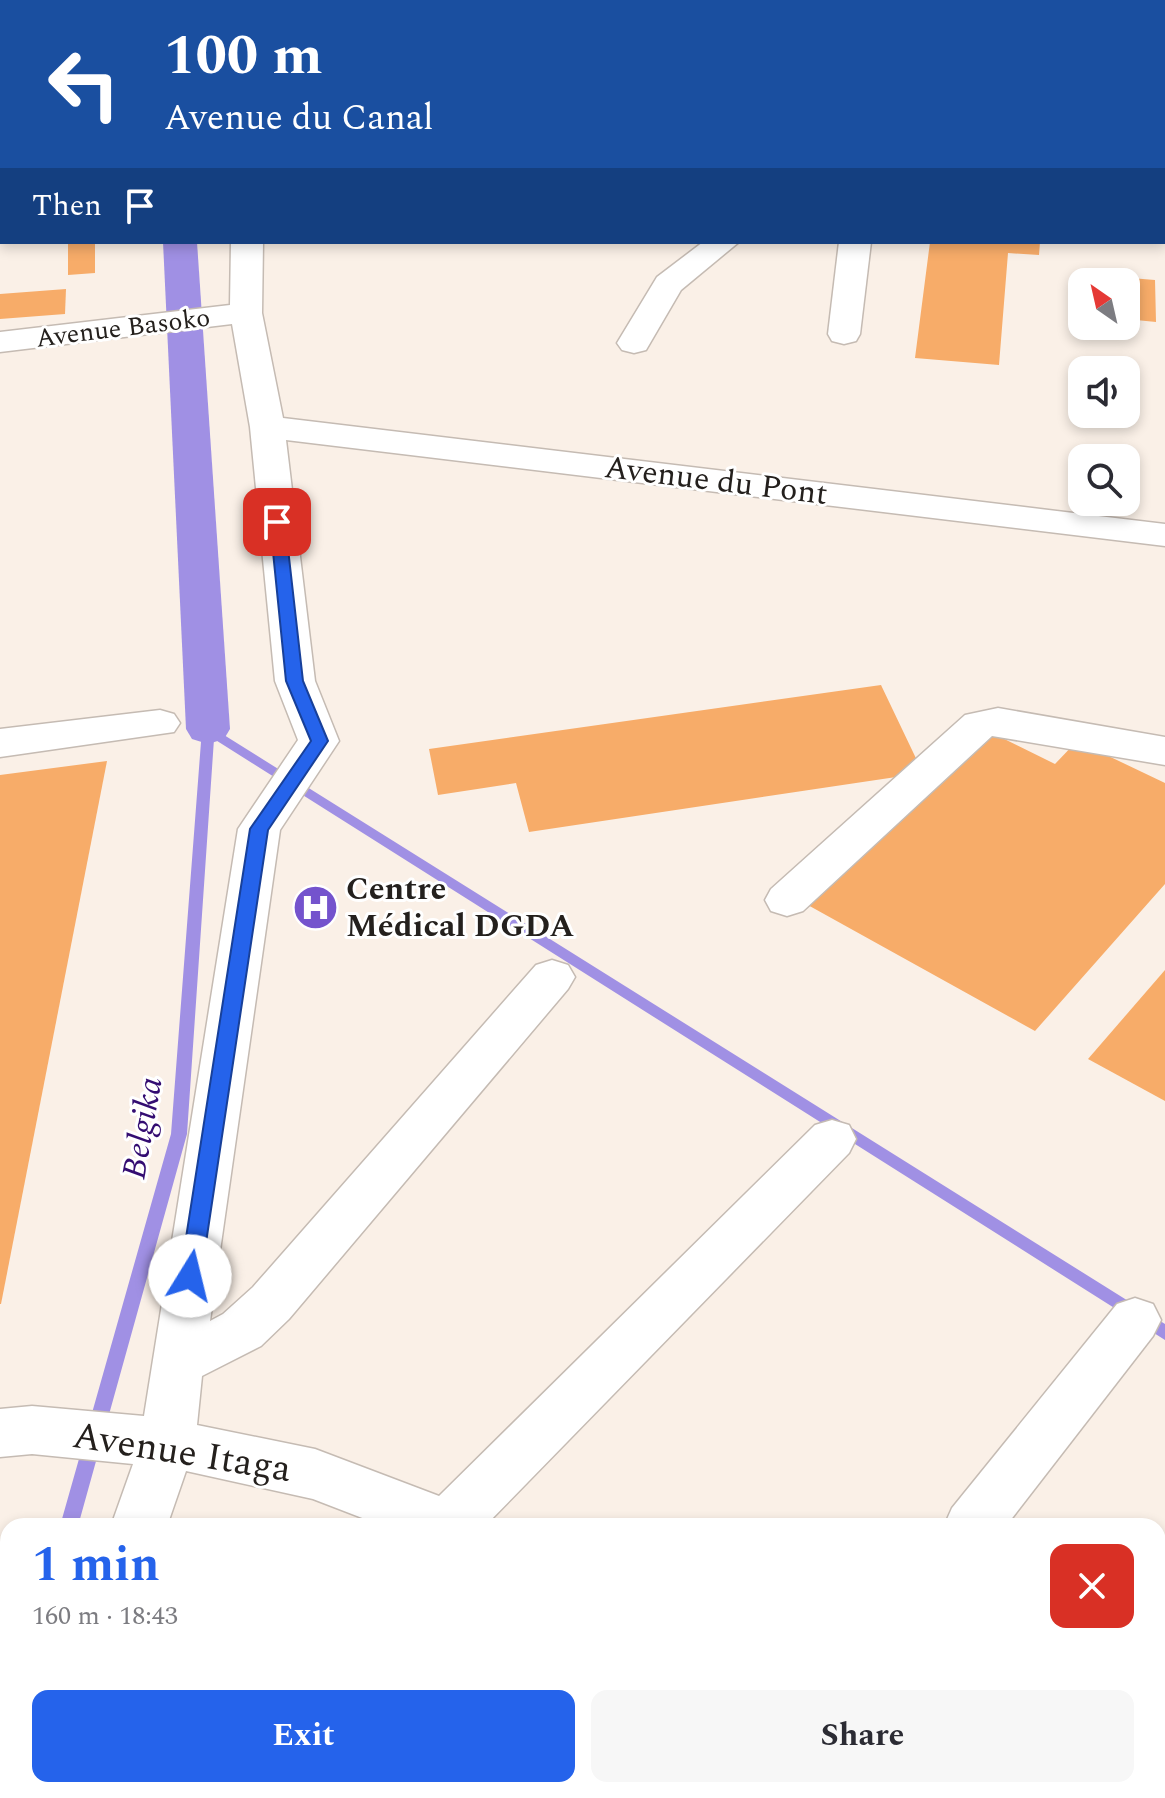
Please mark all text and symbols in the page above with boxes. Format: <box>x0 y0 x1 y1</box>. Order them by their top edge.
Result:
text: 100 m <box>164 14 323 99</box>
icon: left <box>32 32 136 136</box>
text: Avenue du Canal <box>164 91 434 146</box>
text: Then <box>32 183 102 229</box>
icon: arrive <box>118 184 162 228</box>
north arrow <box>1068 268 1140 340</box>
map controls <box>1068 268 1140 516</box>
street label: Avenue Basoko <box>33 297 213 359</box>
button: sound <box>1068 356 1140 428</box>
street label: Avenue du Pont <box>602 443 830 519</box>
button: search <box>1068 444 1140 516</box>
pin <box>243 488 311 556</box>
icon: arrive <box>255 500 299 544</box>
place label: Centre Médical DGDA <box>346 865 574 951</box>
hospital icon: Centre Médical DGDA <box>291 883 339 931</box>
water label: Belgika <box>108 1073 178 1183</box>
position arrow <box>148 1234 232 1318</box>
street label: Avenue Itaga <box>69 1407 296 1499</box>
text: 1 min <box>32 1529 160 1602</box>
button: close <box>1050 1544 1134 1628</box>
text: 160 m · 18:43 <box>32 1596 178 1636</box>
button: Exit <box>32 1690 575 1782</box>
button: Share <box>591 1690 1134 1782</box>

